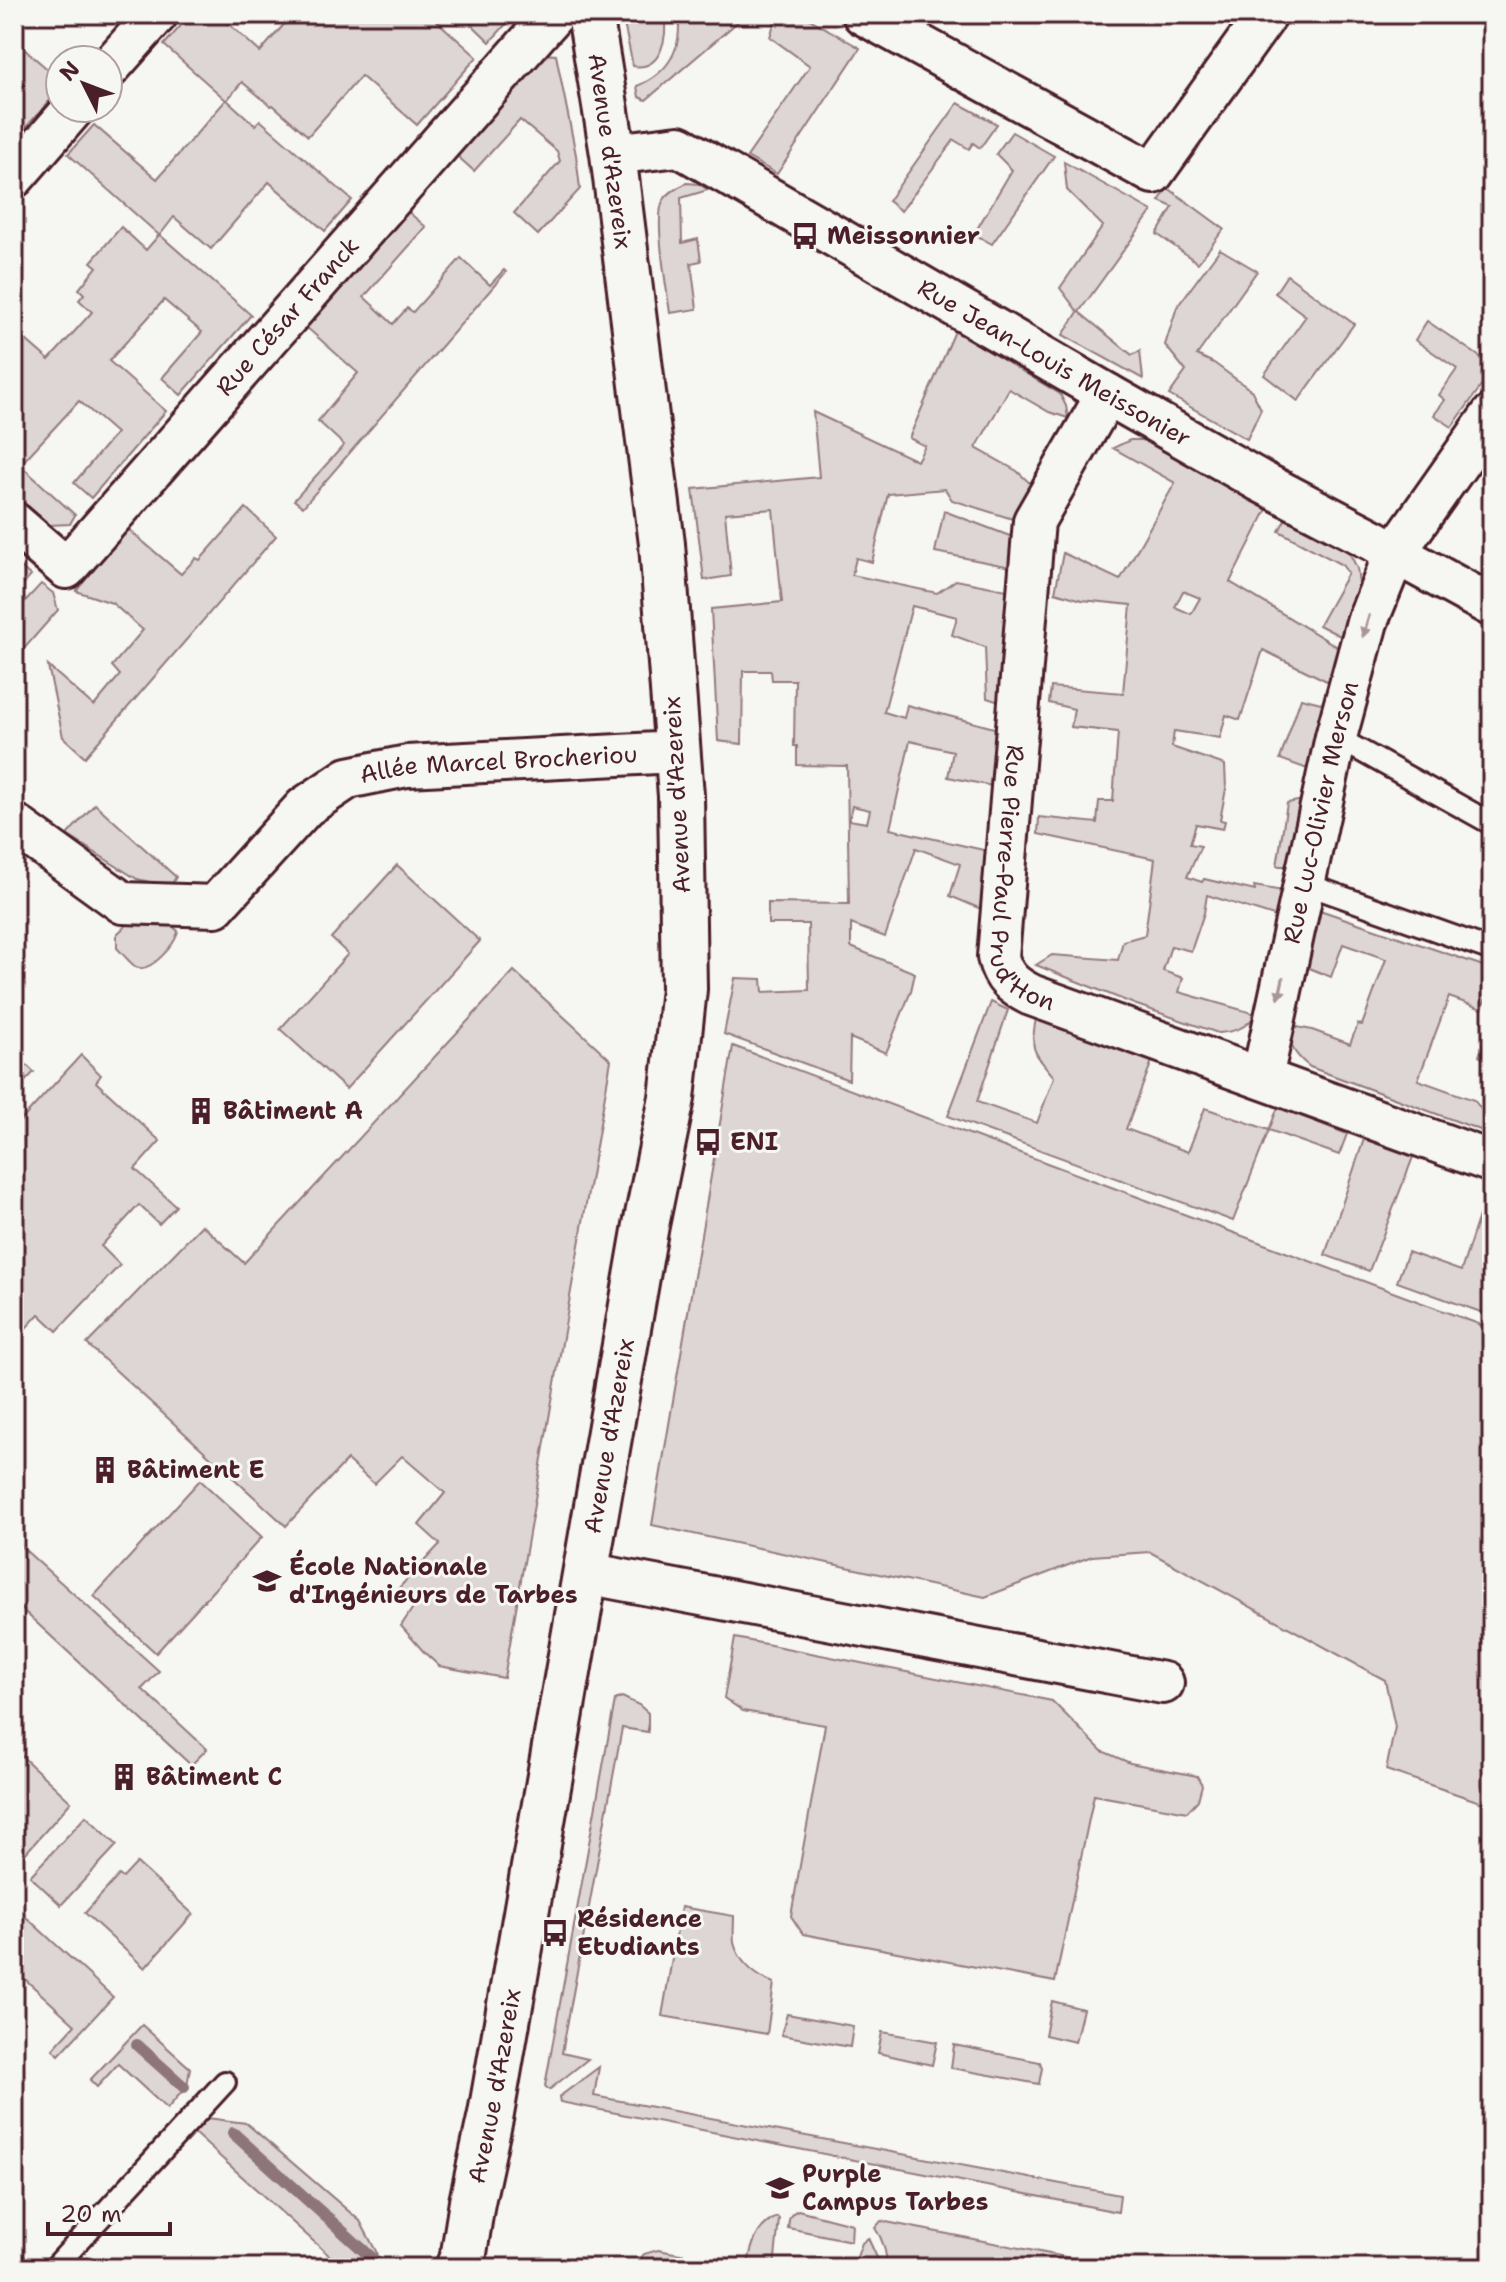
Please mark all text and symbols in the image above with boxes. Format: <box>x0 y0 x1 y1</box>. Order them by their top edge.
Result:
north arrow <box>44 44 124 124</box>
street label: Avenue d'Azereix <box>580 51 640 251</box>
text: N <box>53 55 86 87</box>
place label: Meissonnier <box>827 220 980 252</box>
bus stop icon: Meissonnier <box>790 221 820 251</box>
street label: Rue César Franck <box>209 230 366 403</box>
street label: Rue Jean-Louis Meissonier <box>912 272 1197 454</box>
one-way arrow <box>1359 614 1372 638</box>
street label: Rue Luc-Olivier Merson <box>1276 678 1366 947</box>
street label: Avenue d'Azereix <box>656 696 698 894</box>
street label: Allée Marcel Brocheriou <box>357 738 638 791</box>
street label: Rue Pierre-Paul Prud'Hon <box>982 744 1059 1018</box>
one-way arrow <box>1274 975 1287 1000</box>
place label: Bâtiment A <box>223 1095 363 1127</box>
building icon: Bâtiment A <box>186 1096 216 1126</box>
place label: ENI <box>730 1126 778 1158</box>
bus stop icon: ENI <box>693 1127 723 1157</box>
street label: Avenue d'Azereix <box>576 1336 642 1536</box>
place label: Bâtiment E <box>127 1454 264 1486</box>
building icon: Bâtiment E <box>90 1455 120 1485</box>
place label: École Nationale d'Ingénieurs de Tarbes <box>289 1549 578 1611</box>
school or university icon: École Nationale d'Ingénieurs de Tarbes <box>252 1566 282 1596</box>
place label: Bâtiment C <box>146 1761 282 1793</box>
building icon: Bâtiment C <box>109 1762 139 1792</box>
place label: Résidence Etudiants <box>577 1903 702 1963</box>
bus stop icon: Résidence Etudiants <box>540 1918 570 1948</box>
street label: Avenue d'Azereix <box>460 1986 529 2186</box>
place label: Purple Campus Tarbes <box>802 2158 988 2218</box>
school or university icon: Purple Campus Tarbes <box>765 2173 795 2203</box>
scale bar <box>48 2186 170 2236</box>
text: 20 m <box>60 2198 122 2230</box>

